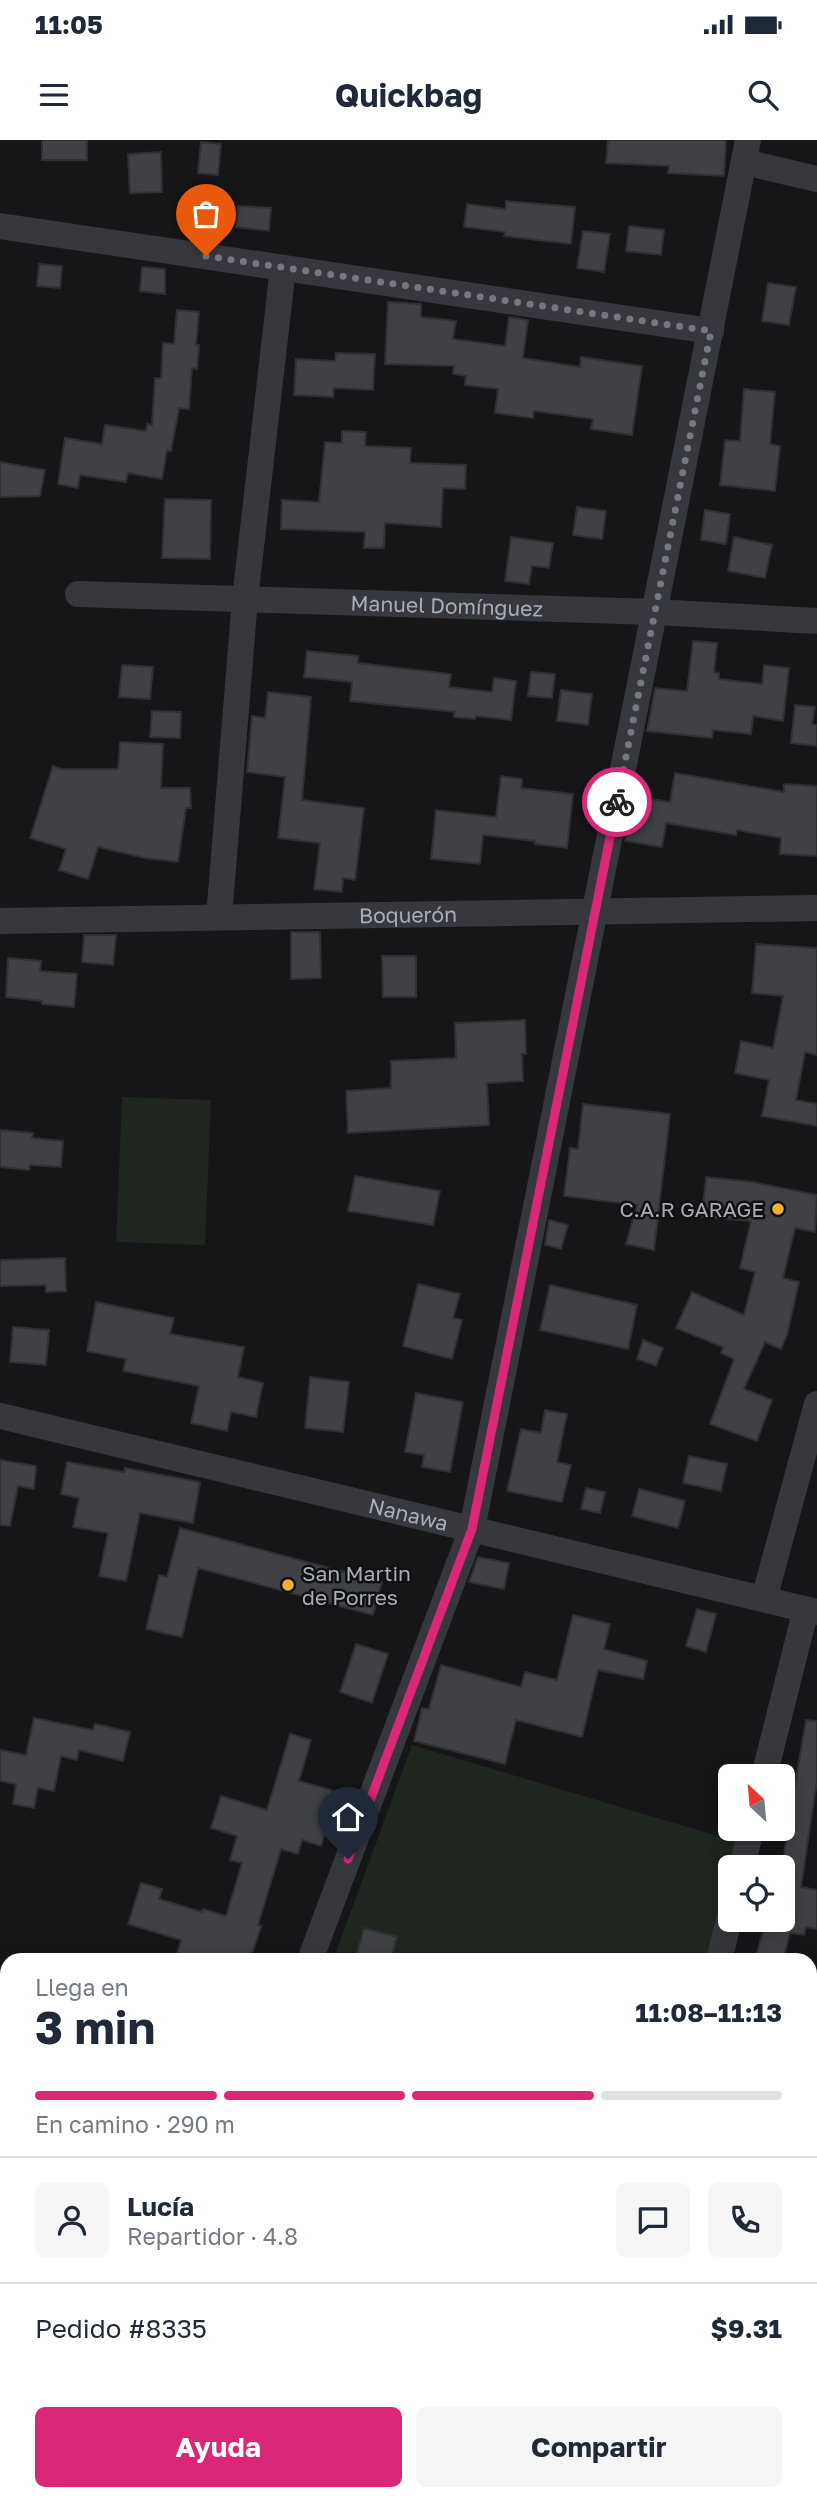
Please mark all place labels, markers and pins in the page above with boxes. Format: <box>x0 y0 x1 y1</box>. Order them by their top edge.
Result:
pin <box>176 184 236 256</box>
place label: C.A.R GARAGE <box>620 1196 764 1222</box>
marker: C.A.R GARAGE <box>770 1201 786 1217</box>
place label: San Martin de Porres <box>302 1560 411 1610</box>
marker: San Martin de Porres <box>280 1577 296 1593</box>
pin <box>318 1787 378 1859</box>

